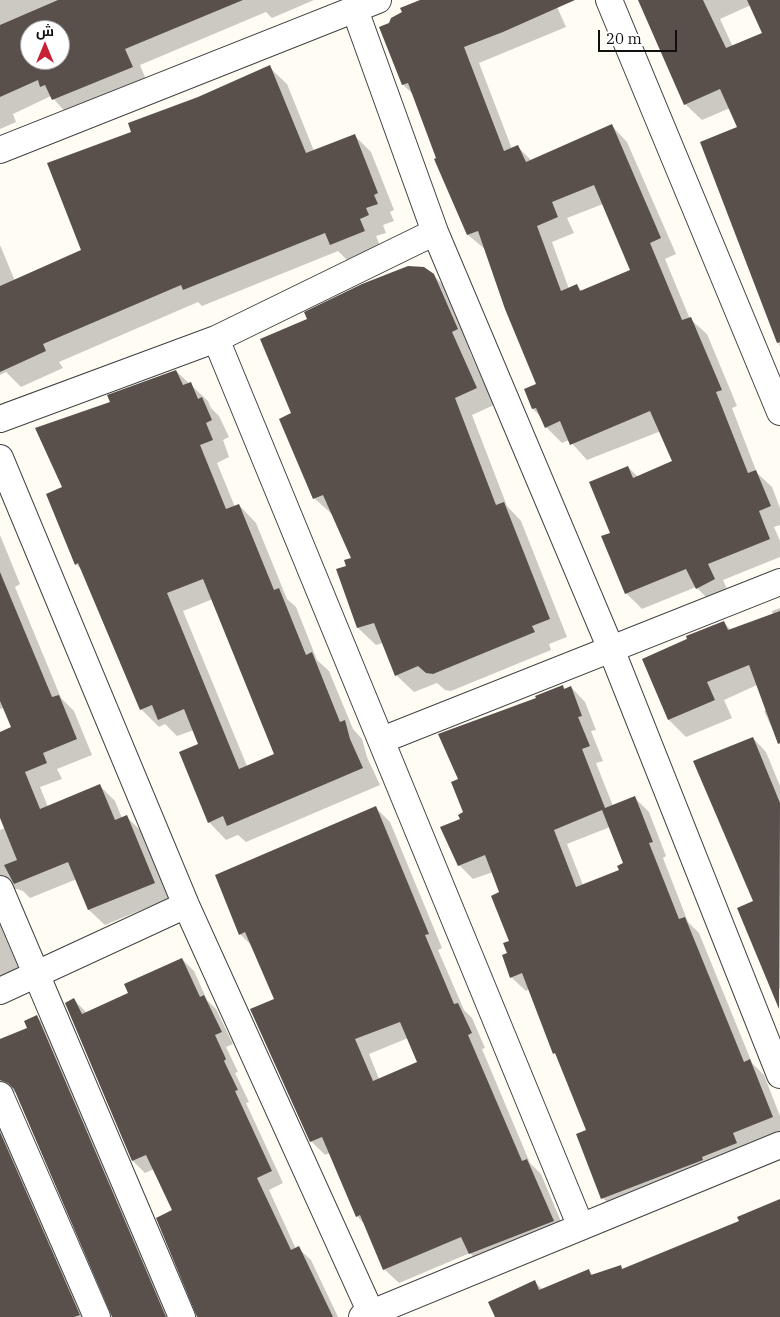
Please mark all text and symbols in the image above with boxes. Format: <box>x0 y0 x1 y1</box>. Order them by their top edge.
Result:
north arrow <box>20 20 70 70</box>
scale bar <box>600 20 679 52</box>
text: ش <box>36 22 54 40</box>
text: 20 m <box>606 29 642 48</box>

